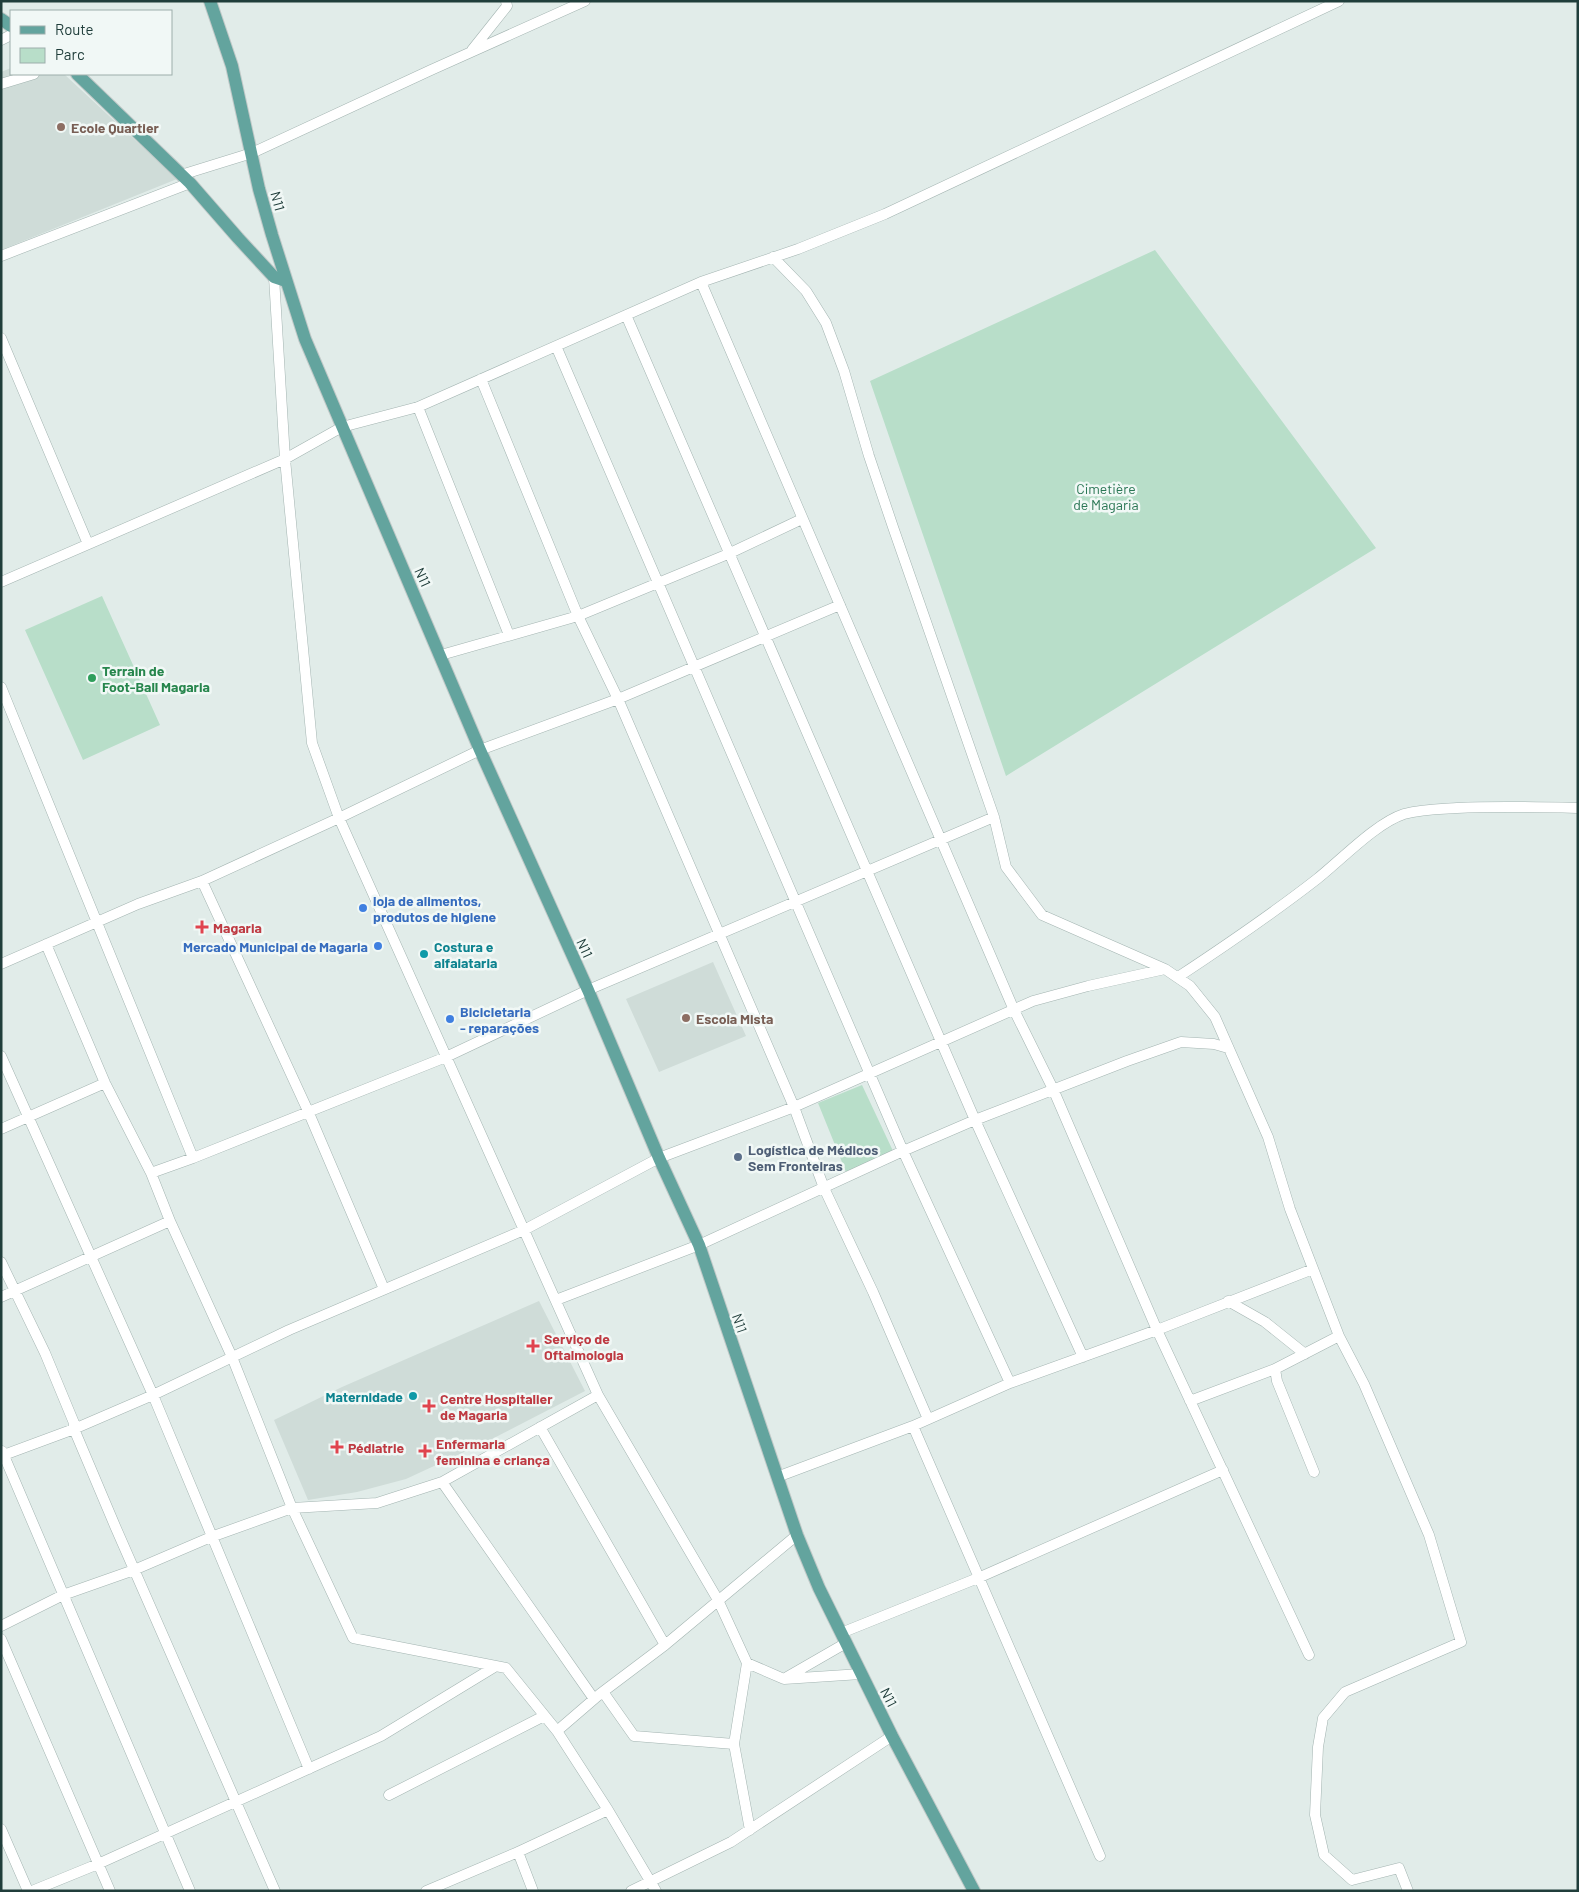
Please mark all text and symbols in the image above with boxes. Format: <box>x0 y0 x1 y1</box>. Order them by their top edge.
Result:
legend <box>10 10 172 75</box>
text: Route <box>55 20 94 38</box>
text: Parc <box>55 45 85 63</box>
place label: Ecole Quartier <box>71 119 160 136</box>
marker: Ecole Quartier <box>55 121 67 133</box>
street label: N11 <box>267 189 289 213</box>
park label: Cimetière de Magaria <box>1073 480 1139 513</box>
street label: N11 <box>411 565 435 589</box>
place label: Terrain de Foot-Ball Magaria <box>102 662 210 695</box>
marker: Terrain de Foot-Ball Magaria <box>86 672 98 684</box>
place label: loja de alimentos, produtos de higiene <box>373 892 497 925</box>
marker: loja de alimentos, produtos de higiene <box>357 902 369 914</box>
place label: Magaria <box>213 919 262 936</box>
marker: Magaria <box>195 920 209 934</box>
street label: N11 <box>573 936 597 960</box>
place label: Mercado Municipal de Magaria <box>183 938 368 955</box>
place label: Costura e alfaiataria <box>434 938 497 971</box>
marker: Mercado Municipal de Magaria <box>372 940 384 952</box>
marker: Costura e alfaiataria <box>418 948 430 960</box>
place label: Bicicletaria - reparações <box>460 1003 539 1036</box>
place label: Escola Mista <box>696 1010 773 1027</box>
marker: Escola Mista <box>680 1012 692 1024</box>
marker: Bicicletaria - reparações <box>444 1013 456 1025</box>
place label: Logística de Médicos Sem Fronteiras <box>748 1141 878 1174</box>
marker: Logística de Médicos Sem Fronteiras <box>732 1151 744 1163</box>
street label: N11 <box>729 1311 751 1335</box>
place label: Serviço de Oftalmologia <box>544 1330 624 1363</box>
marker: Serviço de Oftalmologia <box>526 1339 540 1353</box>
place label: Maternidade <box>325 1388 403 1405</box>
marker: Maternidade <box>407 1390 419 1402</box>
place label: Centre Hospitalier de Magaria <box>440 1390 553 1423</box>
marker: Centre Hospitalier de Magaria <box>422 1399 436 1413</box>
place label: Enfermaria feminina e criança <box>436 1435 550 1468</box>
place label: Pédiatrie <box>348 1439 405 1456</box>
marker: Pédiatrie <box>330 1440 344 1454</box>
marker: Enfermaria feminina e criança <box>418 1444 432 1458</box>
street label: N11 <box>877 1685 901 1709</box>

